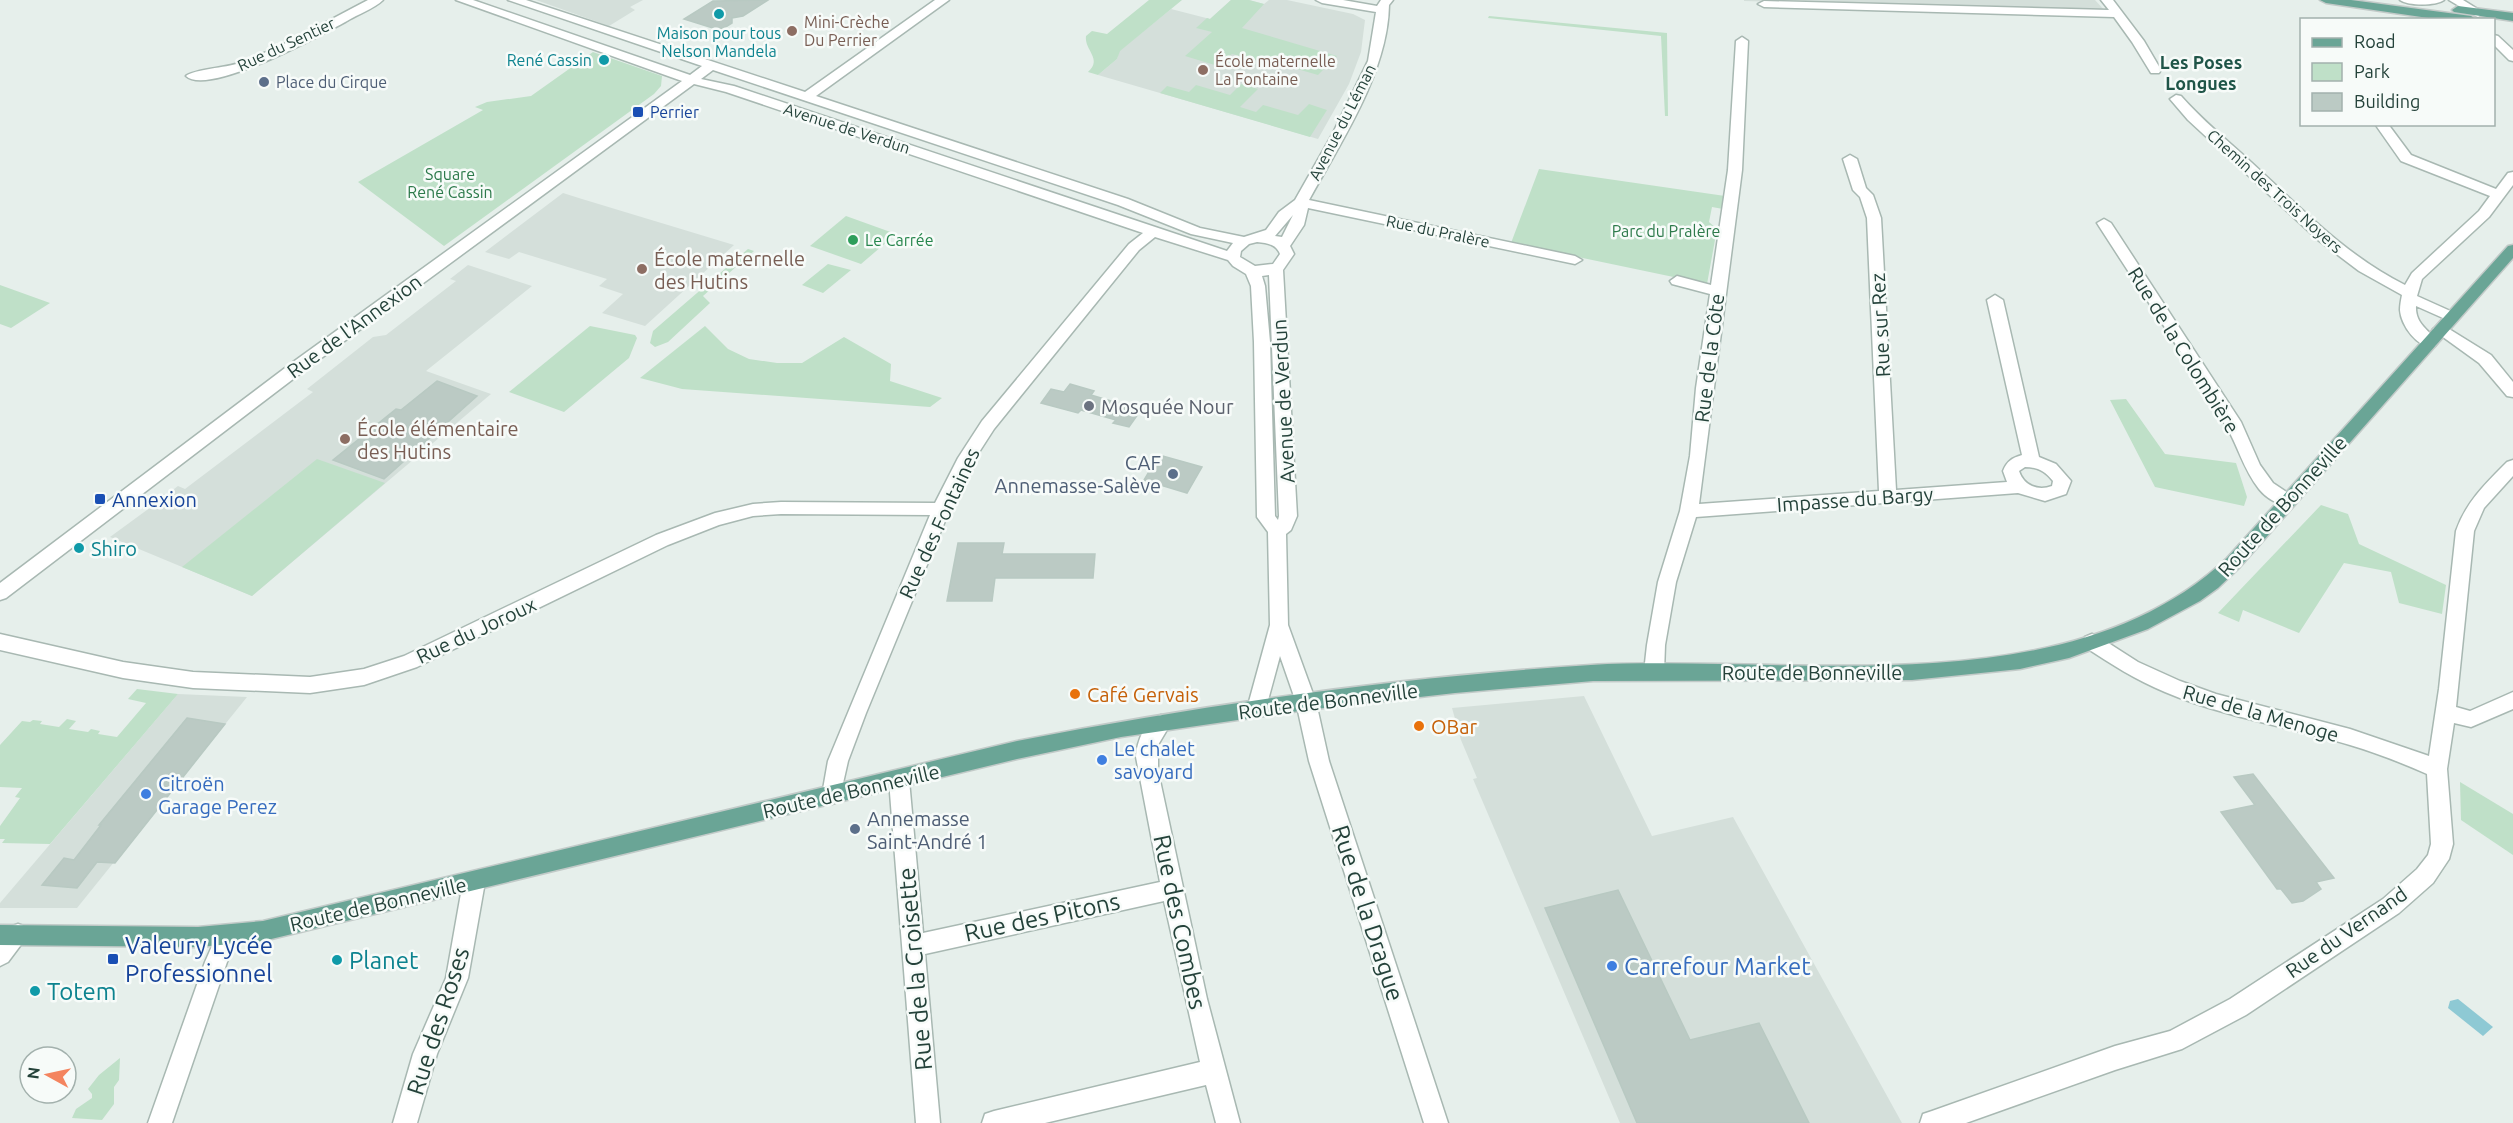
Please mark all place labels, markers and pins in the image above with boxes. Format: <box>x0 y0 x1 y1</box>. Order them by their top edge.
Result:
marker: Maison pour tous Nelson Mandela <box>712 7 726 21</box>
place label: Mini-Crèche Du Perrier <box>804 13 890 49</box>
place label: Maison pour tous Nelson Mandela <box>657 24 781 60</box>
marker: Mini-Crèche Du Perrier <box>785 24 799 38</box>
place label: École maternelle La Fontaine <box>1215 50 1336 88</box>
place label: René Cassin <box>507 51 592 69</box>
marker: René Cassin <box>597 53 611 67</box>
marker: École maternelle La Fontaine <box>1196 63 1210 77</box>
place label: Place du Cirque <box>276 73 387 91</box>
marker: Place du Cirque <box>257 75 271 89</box>
place label: Perrier <box>650 103 699 121</box>
marker: Perrier <box>631 105 645 119</box>
place label: Le Carrée <box>865 231 933 249</box>
marker: Le Carrée <box>846 233 860 247</box>
place label: École maternelle des Hutins <box>654 247 805 293</box>
marker: École maternelle des Hutins <box>635 262 649 276</box>
place label: Mosquée Nour <box>1101 395 1234 418</box>
marker: Mosquée Nour <box>1082 399 1096 413</box>
place label: École élémentaire des Hutins <box>357 417 519 463</box>
marker: École élémentaire des Hutins <box>338 432 352 446</box>
place label: CAF Annemasse-Salève <box>995 451 1161 497</box>
marker: CAF Annemasse-Salève <box>1166 467 1180 481</box>
place label: Annexion <box>112 488 197 511</box>
marker: Annexion <box>93 492 107 506</box>
place label: Shiro <box>91 537 137 560</box>
marker: Shiro <box>72 541 86 555</box>
place label: Café Gervais <box>1087 683 1199 706</box>
marker: Café Gervais <box>1068 687 1082 701</box>
place label: OBar <box>1431 715 1478 738</box>
marker: OBar <box>1412 719 1426 733</box>
place label: Le chalet savoyard <box>1114 737 1195 783</box>
marker: Le chalet savoyard <box>1095 753 1109 767</box>
place label: Citroën Garage Perez <box>158 772 277 818</box>
marker: Citroën Garage Perez <box>139 787 153 801</box>
place label: Annemasse Saint-André 1 <box>867 807 988 853</box>
marker: Annemasse Saint-André 1 <box>848 822 862 836</box>
place label: Valeury Lycée Professionnel <box>125 932 273 987</box>
place label: Planet <box>349 947 419 974</box>
marker: Valeury Lycée Professionnel <box>106 952 120 966</box>
marker: Planet <box>330 953 344 967</box>
place label: Carrefour Market <box>1624 953 1811 980</box>
marker: Carrefour Market <box>1605 959 1619 973</box>
place label: Totem <box>47 978 117 1005</box>
marker: Totem <box>28 984 42 998</box>

